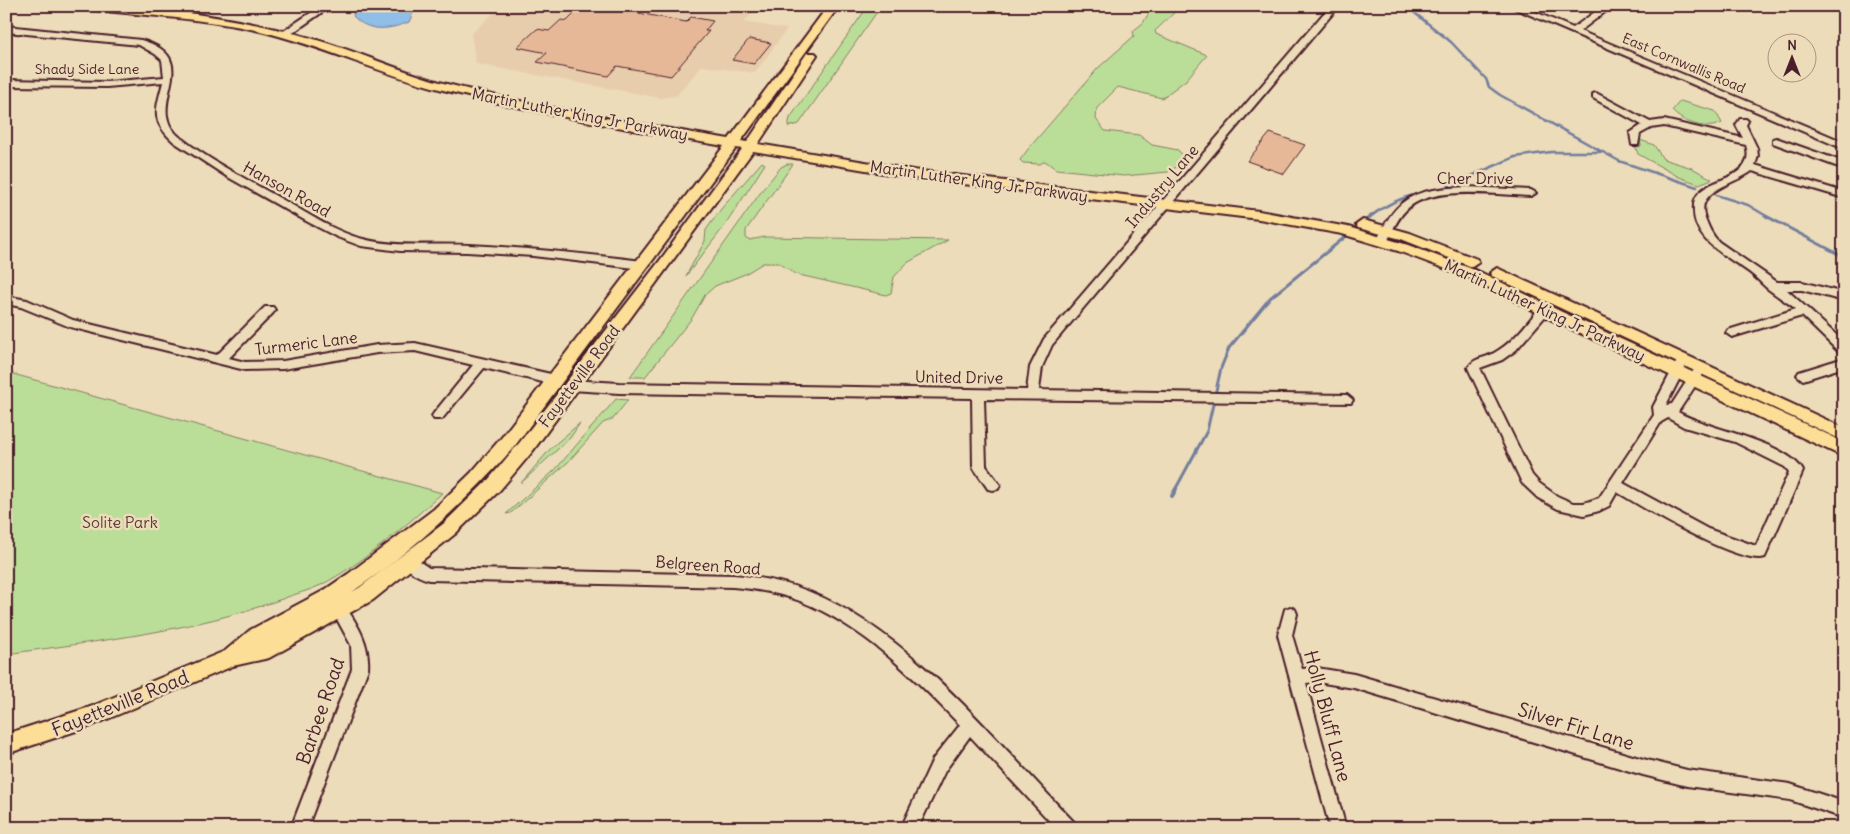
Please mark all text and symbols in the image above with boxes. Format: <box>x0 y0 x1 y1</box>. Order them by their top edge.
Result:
street label: East Cornwallis Road <box>1620 29 1748 97</box>
north arrow <box>1768 32 1818 82</box>
text: N <box>1787 36 1797 54</box>
street label: Shady Side Lane <box>35 60 139 78</box>
street label: Martin Luther King Jr Parkway <box>470 83 690 145</box>
street label: Industry Lane <box>1121 140 1203 232</box>
street label: Martin Luther King Jr Parkway <box>869 156 1089 206</box>
street label: Hanson Road <box>240 157 334 221</box>
street label: Cher Drive <box>1437 168 1513 188</box>
street label: Martin Luther King Jr Parkway <box>1441 254 1649 366</box>
street label: Fayetteville Road <box>534 321 624 431</box>
street label: Turmeric Lane <box>253 327 359 359</box>
street label: United Drive <box>915 366 1003 388</box>
park label: Solite Park <box>82 512 158 532</box>
street label: Belgreen Road <box>655 551 761 579</box>
street label: Holly Bluff Lane <box>1299 648 1357 784</box>
street label: Barbee Road <box>291 655 349 767</box>
street label: Fayetteville Road <box>48 665 192 741</box>
street label: Silver Fir Lane <box>1515 697 1637 755</box>

